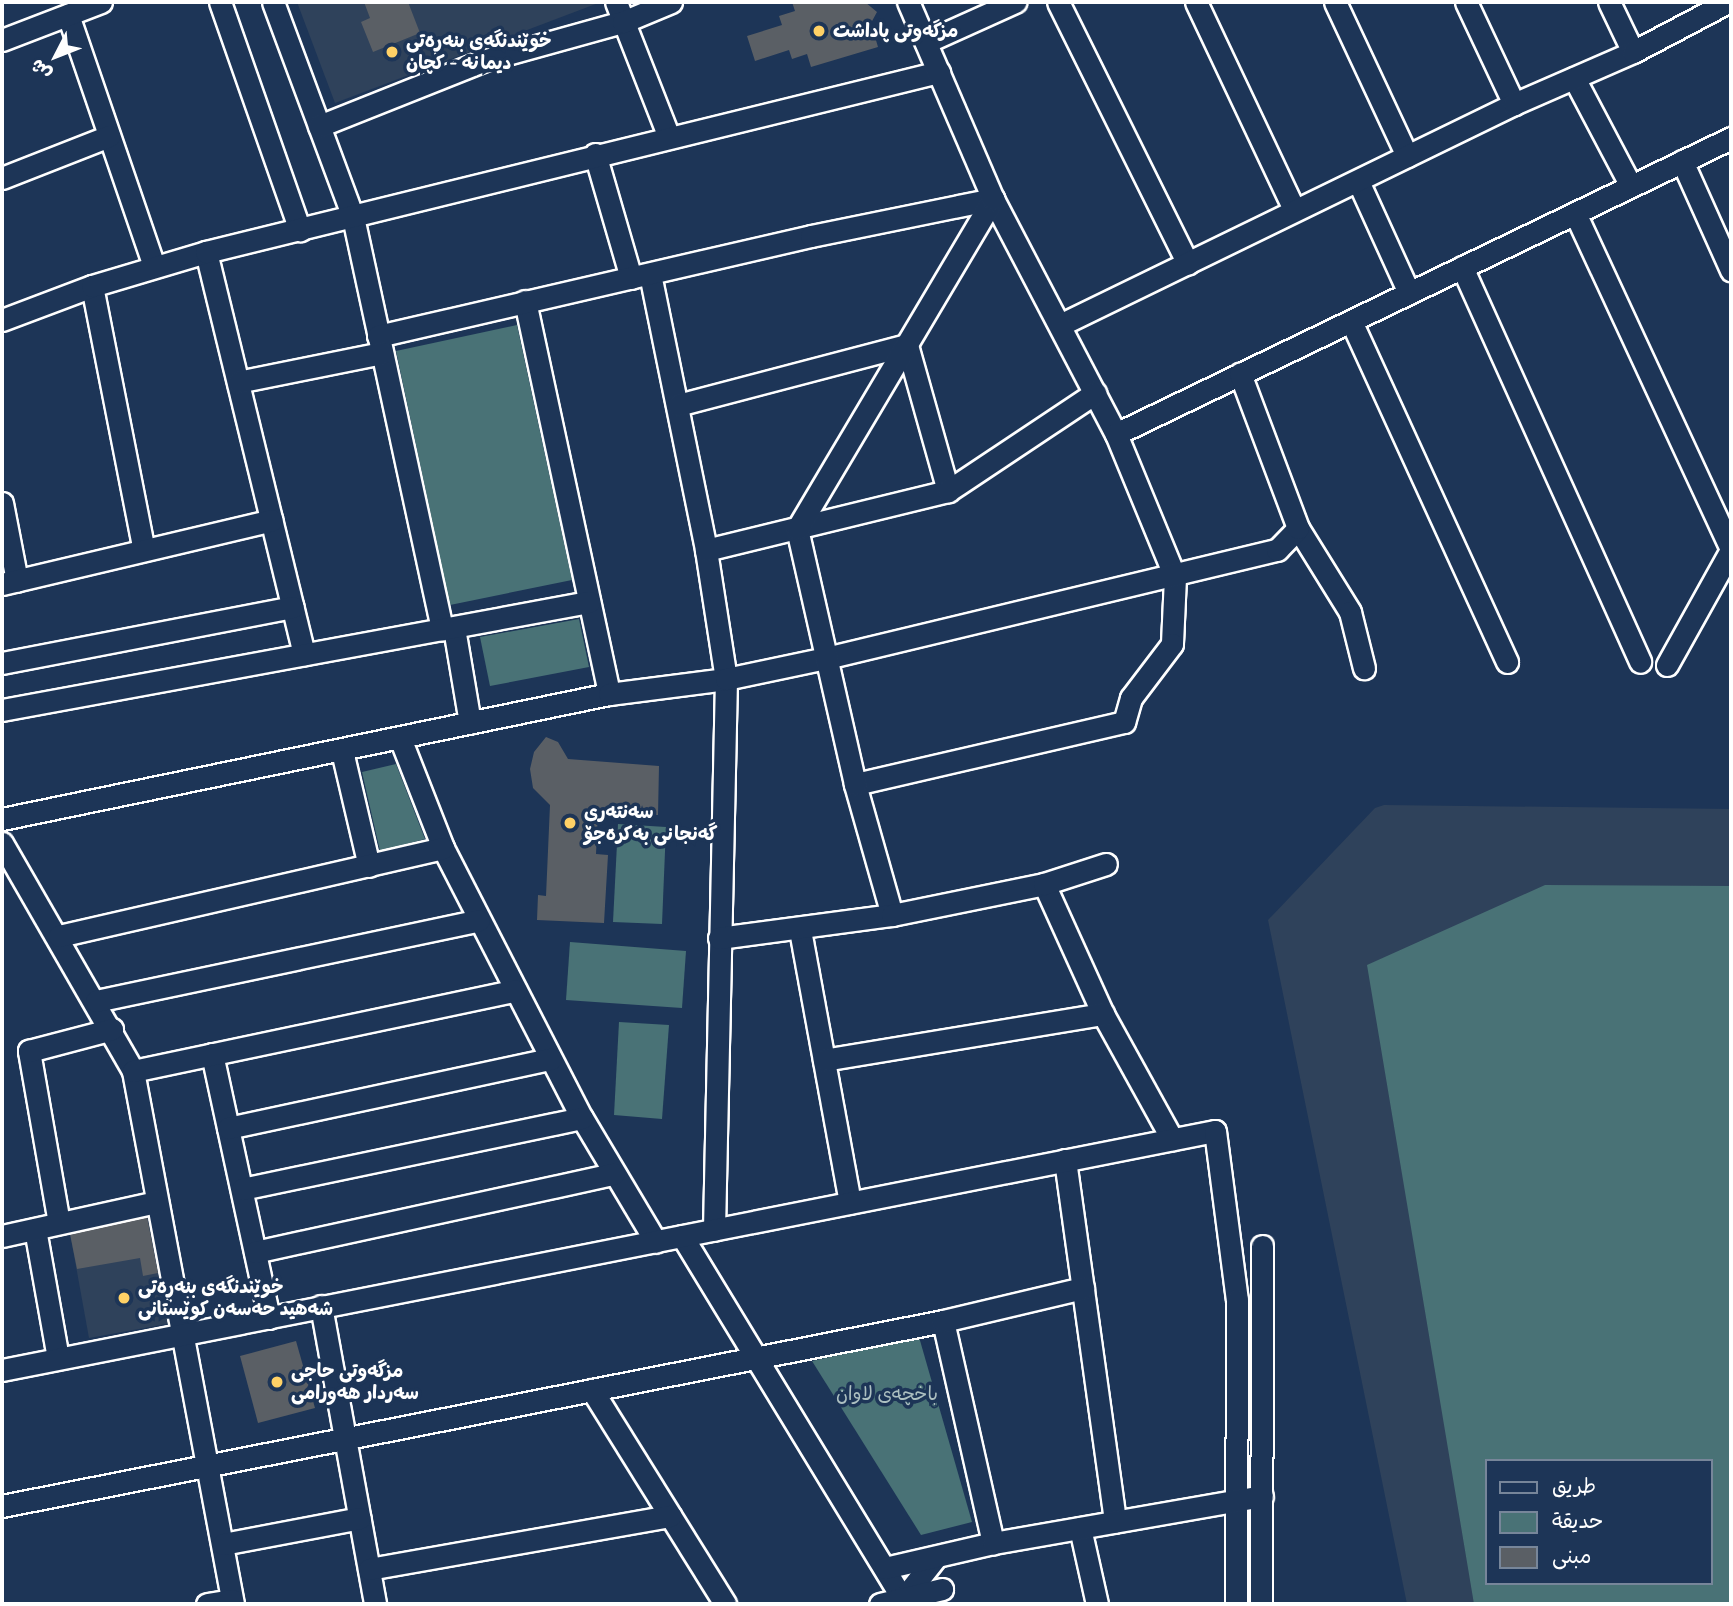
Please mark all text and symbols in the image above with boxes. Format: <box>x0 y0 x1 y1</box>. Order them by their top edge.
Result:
place label: مزگەوتی پاداشت <box>833 20 958 42</box>
north arrow <box>21 21 91 91</box>
marker: مزگەوتی پاداشت <box>811 23 827 39</box>
place label: خوێندنگەی بنەڕەتی دیمانە - کچان <box>406 30 552 74</box>
marker: خوێندنگەی بنەڕەتی دیمانە - کچان <box>384 44 400 60</box>
text: ش <box>24 54 56 86</box>
place label: سەنتەری گەنجانی بەکرەجۆ <box>584 801 717 845</box>
marker: سەنتەری گەنجانی بەکرەجۆ <box>562 815 578 831</box>
place label: خوێندنگەی بنەڕەتی شەهید حەسەن کوێستانی <box>138 1276 333 1320</box>
marker: خوێندنگەی بنەڕەتی شەهید حەسەن کوێستانی <box>116 1290 132 1306</box>
place label: مزگەوتی حاجی سەردار هەورامی <box>291 1360 419 1404</box>
marker: مزگەوتی حاجی سەردار هەورامی <box>269 1374 285 1390</box>
park label: باخچەی لاوان <box>836 1383 938 1405</box>
legend <box>1484 1459 1712 1585</box>
text: طريق <box>1552 1472 1596 1499</box>
text: حديقة <box>1552 1507 1603 1534</box>
text: مبنى <box>1552 1542 1591 1569</box>

